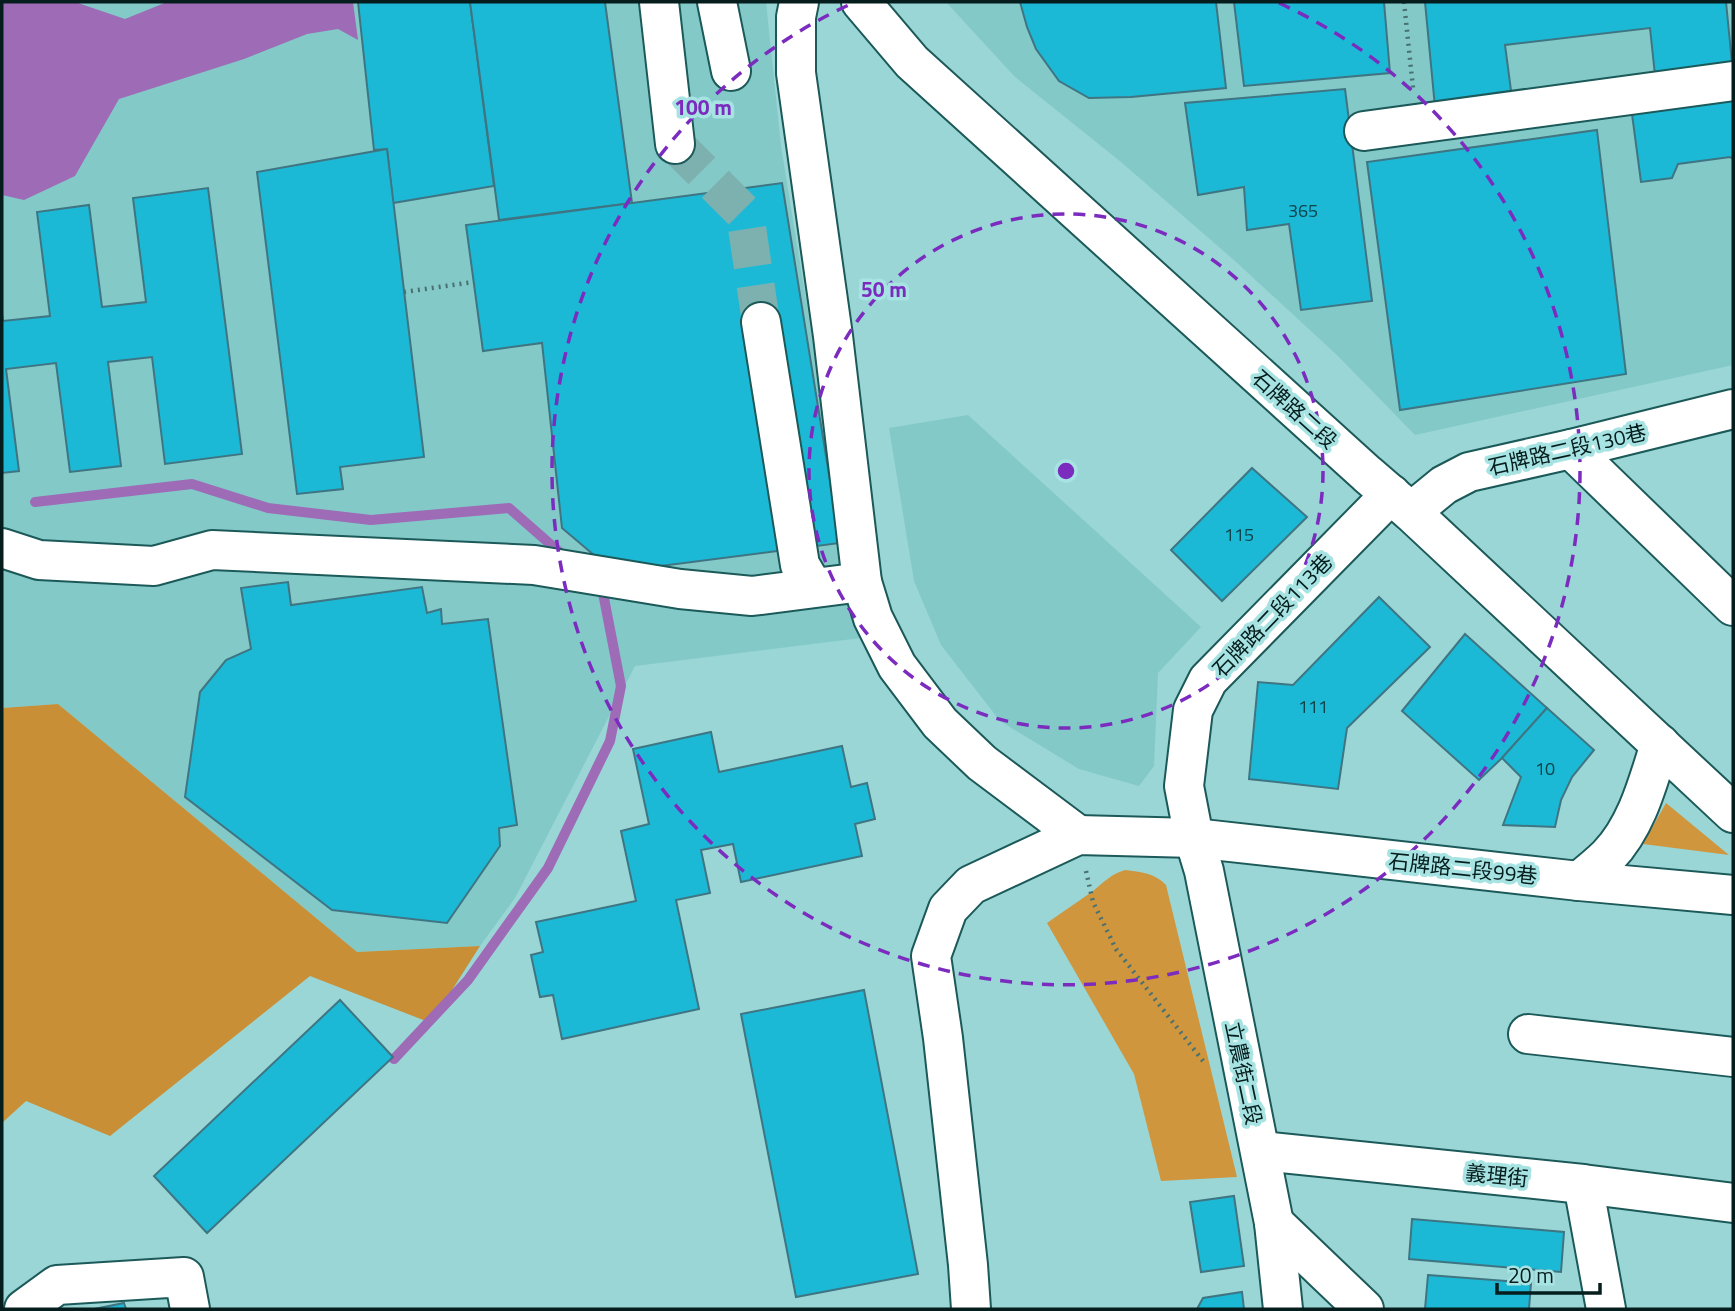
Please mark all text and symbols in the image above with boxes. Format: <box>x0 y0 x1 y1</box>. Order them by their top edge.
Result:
text: 100 m <box>674 91 732 123</box>
house number: 365 <box>1288 197 1318 224</box>
text: 50 m <box>861 273 907 305</box>
street label: 石牌路二段 <box>1245 362 1345 456</box>
street label: 石牌路二段130巷 <box>1485 415 1649 483</box>
centre of rings <box>1054 459 1078 483</box>
house number: 115 <box>1224 521 1254 548</box>
street label: 石牌路二段113巷 <box>1204 546 1340 684</box>
house number: 111 <box>1298 693 1328 720</box>
house number: 10 <box>1535 755 1555 782</box>
street label: 石牌路二段99巷 <box>1387 844 1539 892</box>
street label: 立農街二段 <box>1217 1018 1271 1128</box>
street label: 義理街 <box>1464 1156 1530 1194</box>
scale bar <box>1497 1252 1600 1296</box>
text: 20 m <box>1508 1259 1554 1291</box>

